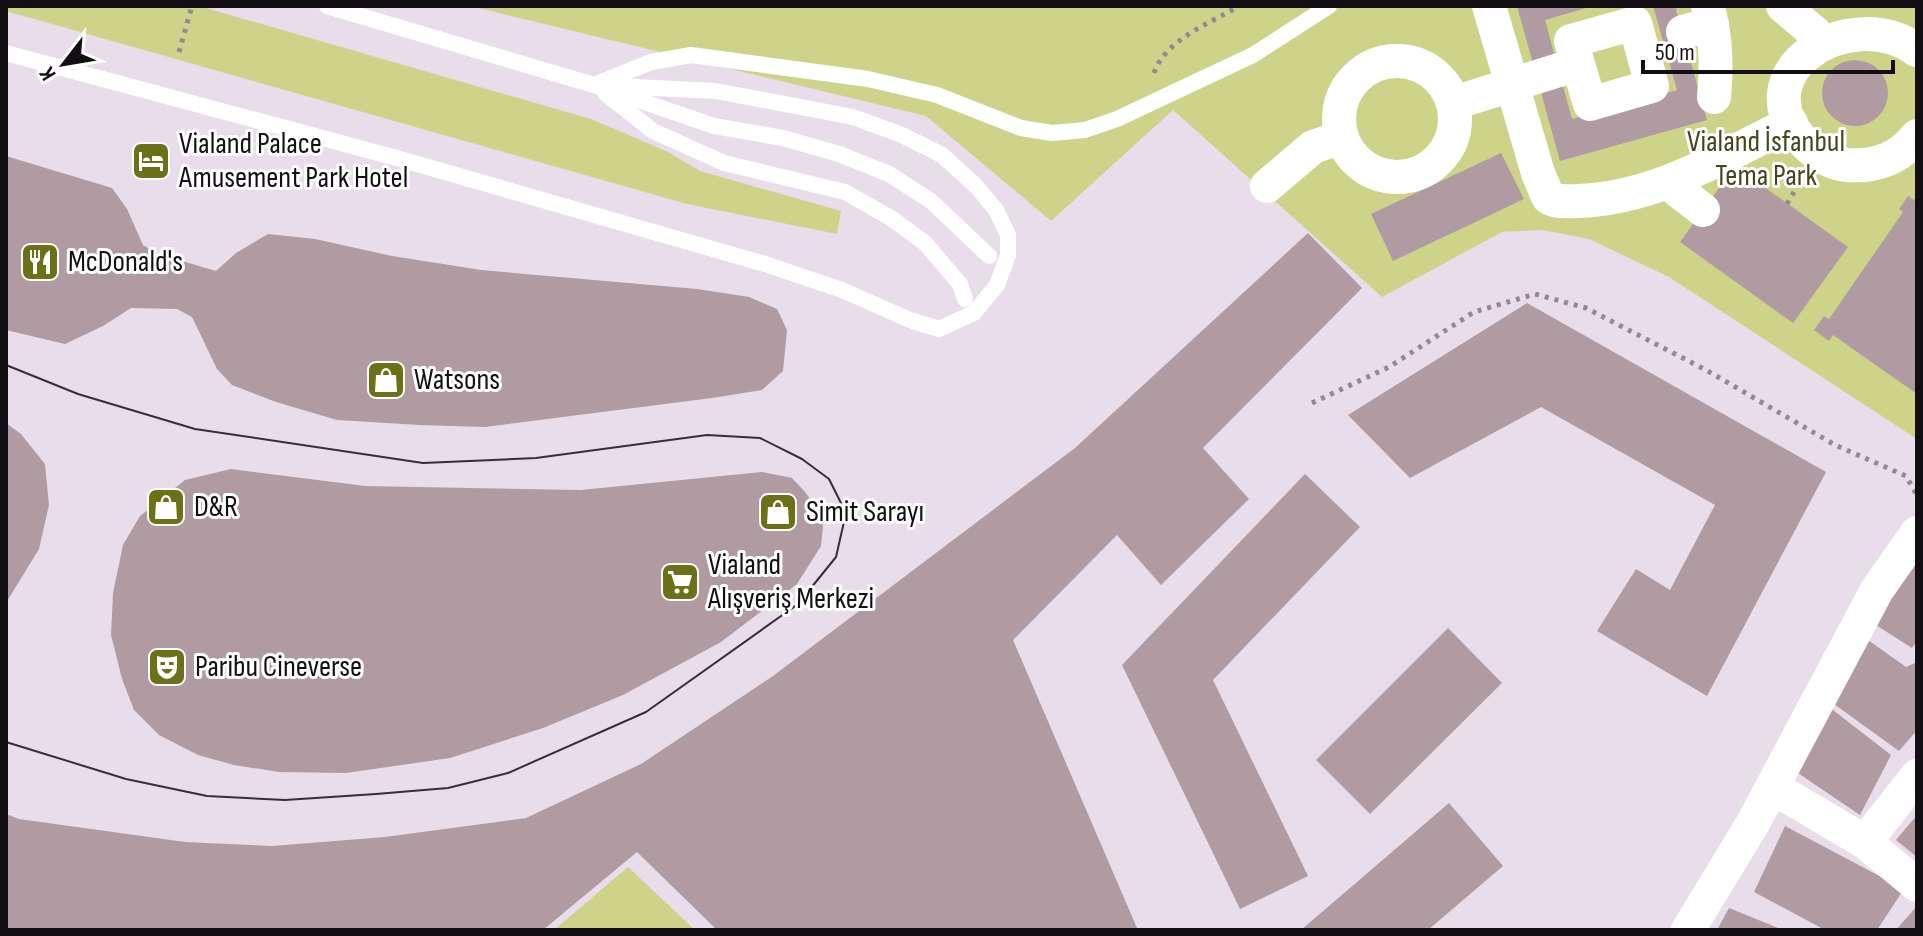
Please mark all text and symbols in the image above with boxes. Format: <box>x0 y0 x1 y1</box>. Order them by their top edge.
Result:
north arrow <box>24 24 104 104</box>
scale bar <box>1643 24 1893 74</box>
text: 50 m <box>1655 38 1695 67</box>
text: K <box>34 62 63 85</box>
park label: Vialand İsfanbul Tema Park <box>1687 124 1845 194</box>
place label: Vialand Palace Amusement Park Hotel <box>178 126 408 196</box>
hotel icon: Vialand Palace Amusement Park Hotel <box>130 140 172 182</box>
restaurant icon: McDonald's <box>19 241 61 283</box>
place label: McDonald's <box>68 244 183 280</box>
shop icon: Watsons <box>365 359 407 401</box>
place label: Watsons <box>414 362 500 398</box>
shop icon: D&R <box>145 486 187 528</box>
place label: D&R <box>194 489 238 525</box>
shop icon: Simit Sarayı <box>757 491 799 533</box>
place label: Simit Sarayı <box>806 494 924 530</box>
place label: Vialand Alışveriş Merkezi <box>707 547 874 617</box>
supermarket icon: Vialand Alışveriş Merkezi <box>659 561 701 603</box>
theatre icon: Paribu Cineverse <box>146 646 188 688</box>
place label: Paribu Cineverse <box>195 649 362 685</box>

